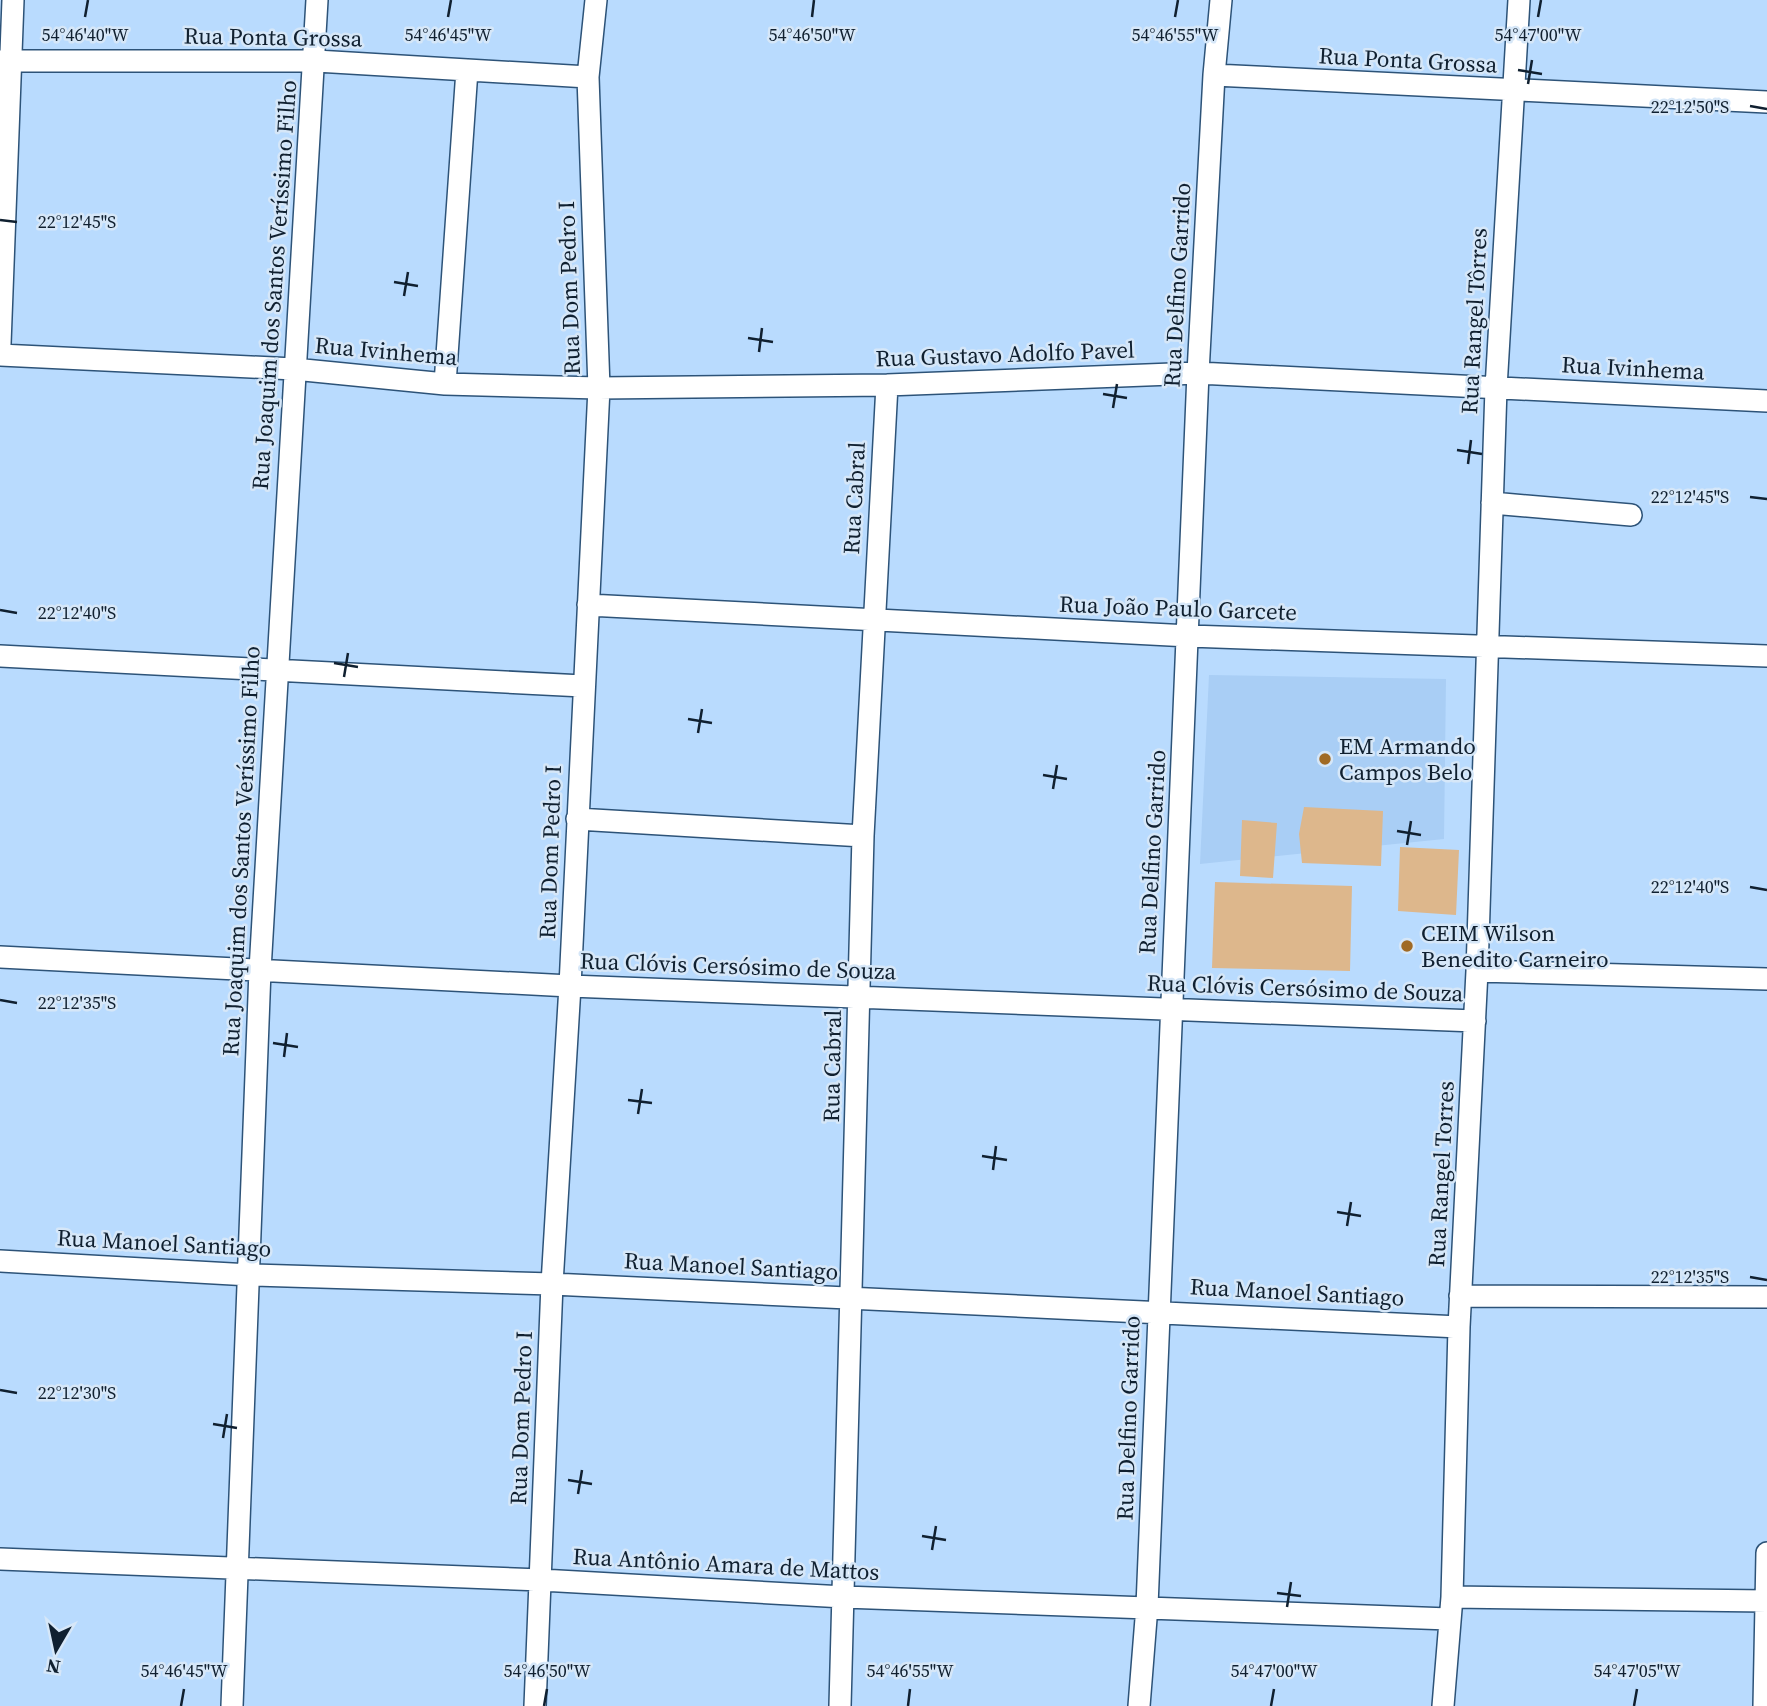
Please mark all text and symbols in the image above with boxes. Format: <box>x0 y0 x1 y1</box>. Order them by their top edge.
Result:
street label: Rua Ponta Grossa <box>183 19 363 55</box>
text: 54°46'40"W <box>42 22 129 47</box>
text: 54°46'45"W <box>405 22 492 47</box>
text: 54°46'50"W <box>769 22 856 47</box>
text: 54°46'55"W <box>1132 22 1219 47</box>
text: 54°47'00"W <box>1495 22 1582 47</box>
street label: Rua Ponta Grossa <box>1318 39 1498 81</box>
street label: Rua Joaquim dos Santos Veríssimo Filho <box>244 79 304 491</box>
text: 22°12'50"S <box>1651 94 1729 119</box>
street label: Rua Delfino Garrido <box>1156 182 1198 388</box>
street label: Rua Dom Pedro I <box>550 200 588 376</box>
text: 22°12'45"S <box>38 209 116 234</box>
street label: Rua Rangel Tôrres <box>1453 227 1495 415</box>
street label: Rua Ivinhema <box>313 329 459 373</box>
street label: Rua Gustavo Adolfo Pavel <box>875 333 1135 375</box>
street label: Rua Ivinhema <box>1561 348 1706 388</box>
street label: Rua Cabral <box>835 441 873 555</box>
text: 22°12'45"S <box>1651 484 1729 509</box>
street label: Rua João Paulo Garcete <box>1058 588 1298 628</box>
text: 22°12'40"S <box>38 600 116 625</box>
street label: Rua Joaquim dos Santos Veríssimo Filho <box>214 645 268 1057</box>
place label: EM Armando Campos Belo <box>1339 730 1476 788</box>
street label: Rua Delfino Garrido <box>1131 749 1173 955</box>
marker: EM Armando Campos Belo <box>1317 751 1333 767</box>
street label: Rua Dom Pedro I <box>531 764 569 940</box>
text: 22°12'40"S <box>1651 874 1729 899</box>
place label: CEIM Wilson Benedito Carneiro <box>1421 917 1609 975</box>
marker: CEIM Wilson Benedito Carneiro <box>1399 938 1415 954</box>
street label: Rua Clóvis Cersósimo de Souza <box>579 944 897 988</box>
street label: Rua Clóvis Cersósimo de Souza <box>1146 966 1464 1010</box>
text: 22°12'35"S <box>38 990 116 1015</box>
street label: Rua Cabral <box>815 1009 849 1123</box>
street label: Rua Rangel Torres <box>1420 1080 1462 1268</box>
street label: Rua Manoel Santiago <box>56 1221 272 1265</box>
street label: Rua Manoel Santiago <box>623 1244 839 1288</box>
text: 22°12'35"S <box>1651 1264 1729 1289</box>
street label: Rua Manoel Santiago <box>1189 1270 1405 1314</box>
street label: Rua Delfino Garrido <box>1108 1315 1148 1521</box>
street label: Rua Dom Pedro I <box>502 1330 540 1506</box>
text: 22°12'30"S <box>38 1380 116 1405</box>
street label: Rua Antônio Amara de Mattos <box>572 1540 880 1588</box>
north arrow <box>21 1615 91 1685</box>
text: N <box>44 1653 62 1681</box>
text: 54°46'45"W <box>141 1658 228 1683</box>
text: 54°46'50"W <box>504 1658 591 1683</box>
text: 54°46'55"W <box>867 1658 954 1683</box>
text: 54°47'00"W <box>1231 1658 1318 1683</box>
text: 54°47'05"W <box>1594 1658 1681 1683</box>

